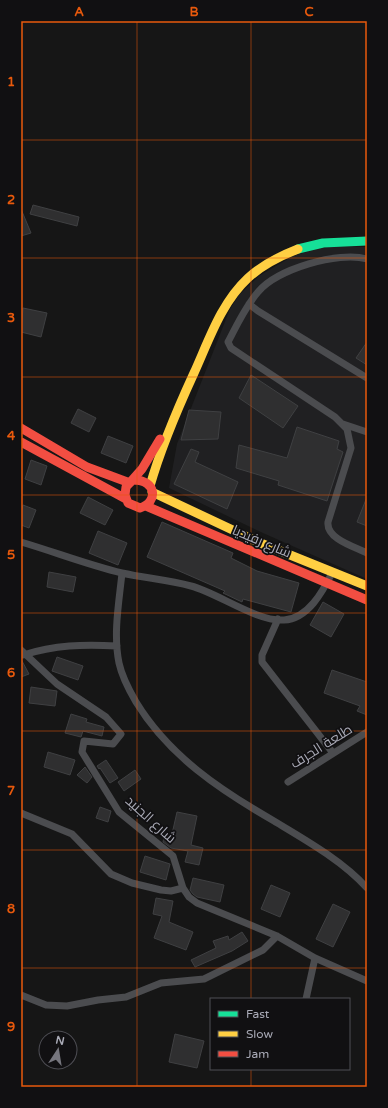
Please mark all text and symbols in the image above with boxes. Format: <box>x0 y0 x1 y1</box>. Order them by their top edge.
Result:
text: A <box>74 4 84 20</box>
text: B <box>189 4 199 20</box>
text: C <box>304 4 314 20</box>
text: 1 <box>7 74 15 90</box>
text: 2 <box>7 192 15 208</box>
text: 3 <box>7 310 15 326</box>
text: 4 <box>7 428 16 444</box>
street label: شارع رفيديا <box>230 521 294 561</box>
text: 5 <box>7 547 15 563</box>
text: 6 <box>7 665 15 681</box>
street label: طلعة الجرف <box>287 721 355 772</box>
text: 7 <box>7 783 15 799</box>
street label: شارع الجنيد <box>122 792 180 847</box>
text: 8 <box>7 901 15 917</box>
legend <box>210 998 350 1070</box>
text: Fast <box>246 1007 270 1021</box>
text: 9 <box>7 1019 15 1035</box>
text: Slow <box>246 1027 273 1041</box>
north arrow <box>38 1030 78 1070</box>
text: N <box>54 1033 66 1048</box>
text: Jam <box>246 1047 269 1061</box>

